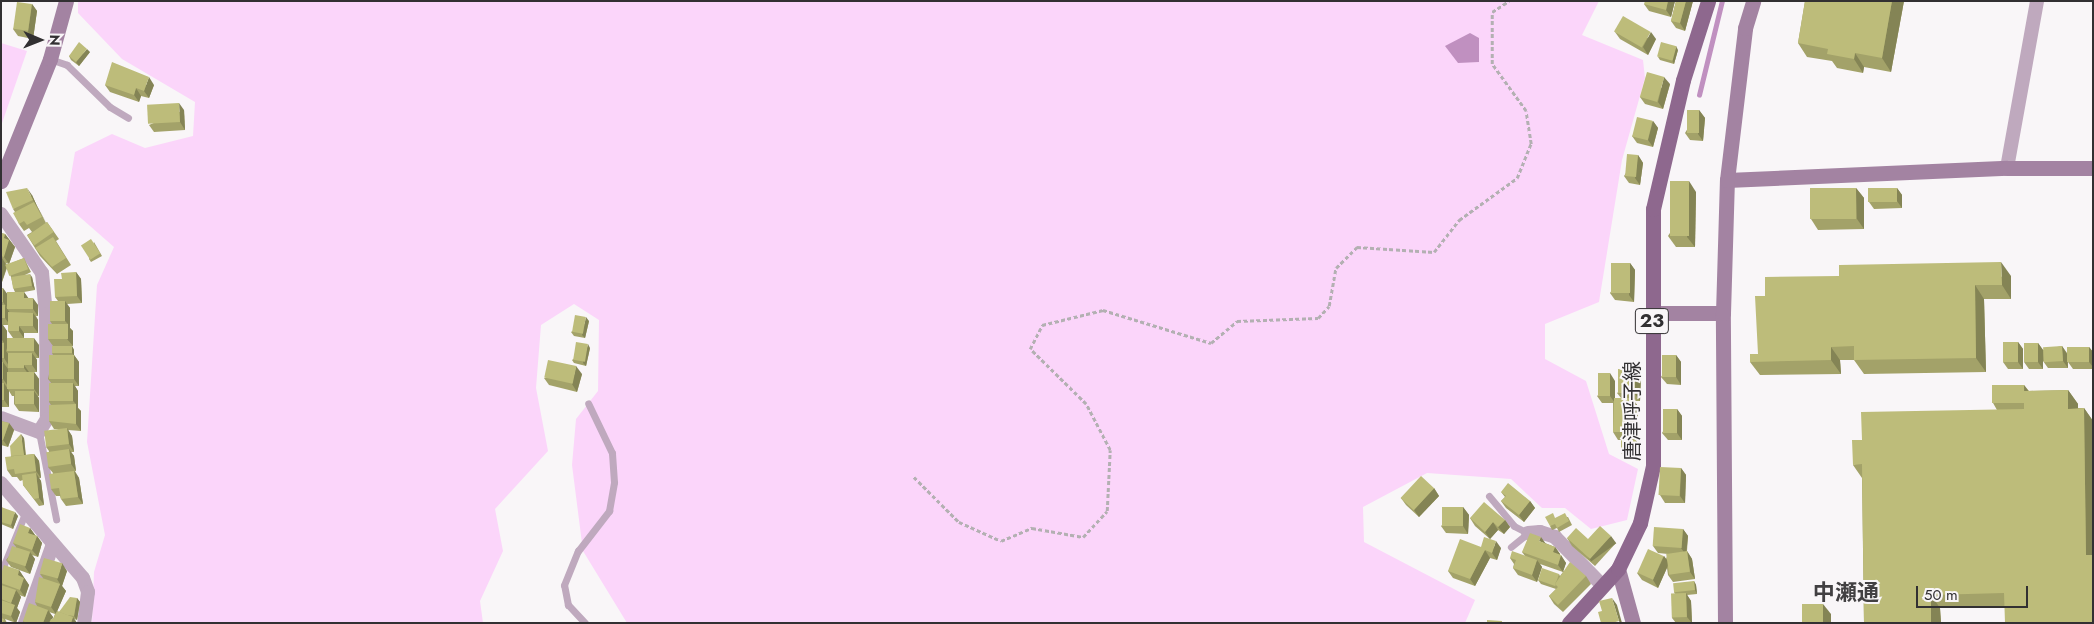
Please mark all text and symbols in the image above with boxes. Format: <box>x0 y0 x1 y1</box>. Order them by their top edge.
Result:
north arrow <box>15 15 65 65</box>
text: N <box>45 35 65 46</box>
road number: 23 <box>1634 304 1670 338</box>
street label: 唐津呼子線 <box>1620 361 1644 461</box>
scale bar <box>1919 576 2032 608</box>
district label: 中瀬通 <box>1813 580 1879 606</box>
text: 50 m <box>1924 584 1958 606</box>

